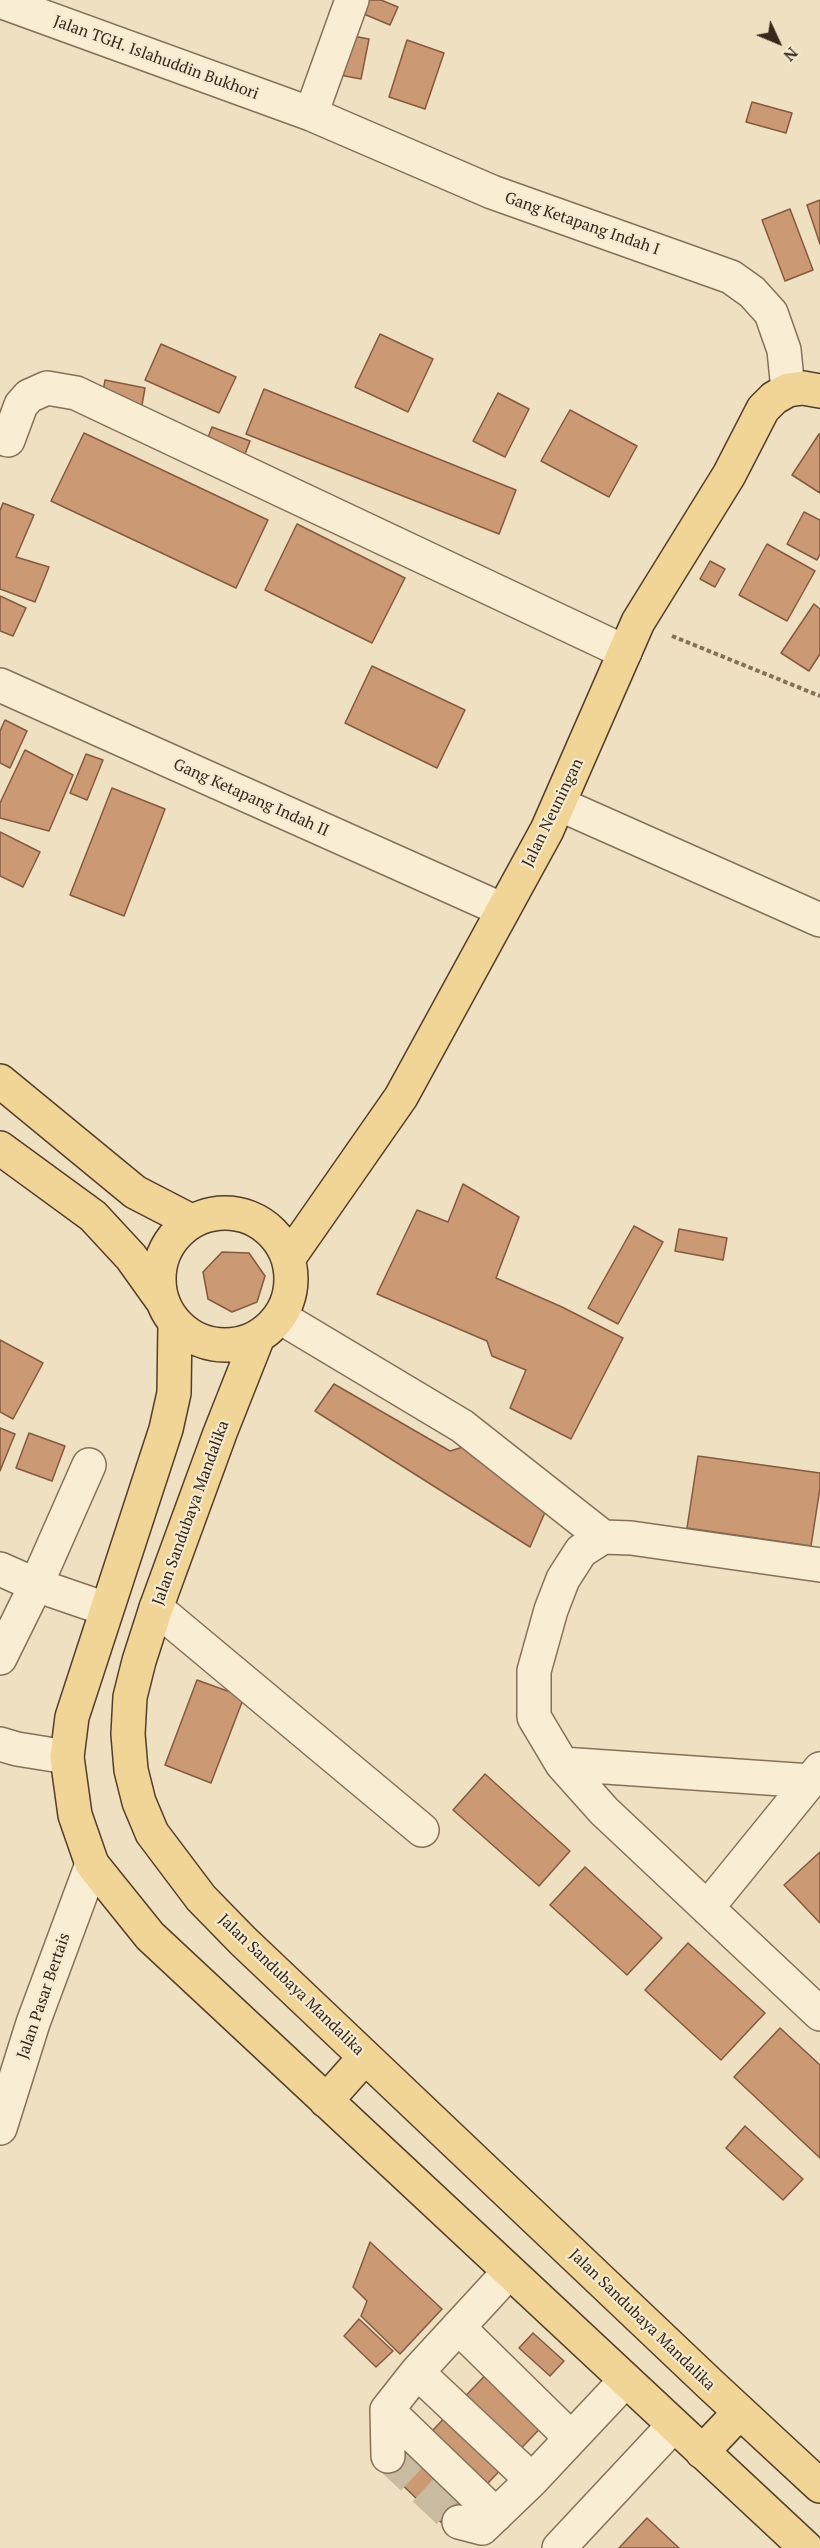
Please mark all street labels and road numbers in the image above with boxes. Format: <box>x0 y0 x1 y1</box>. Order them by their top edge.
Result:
street label: Jalan TGH. Islahuddin Bukhori <box>51 12 261 104</box>
street label: Gang Ketapang Indah I <box>502 188 662 260</box>
street label: Gang Ketapang Indah II <box>170 755 332 841</box>
street label: Jalan Neuningan <box>518 755 588 871</box>
street label: Jalan Sandubaya Mandalika <box>149 1418 233 1608</box>
street label: Jalan Sandubaya Mandalika <box>214 1910 368 2060</box>
street label: Jalan Pasar Bertais <box>13 1930 75 2062</box>
street label: Jalan Sandubaya Mandalika <box>565 2245 719 2395</box>

